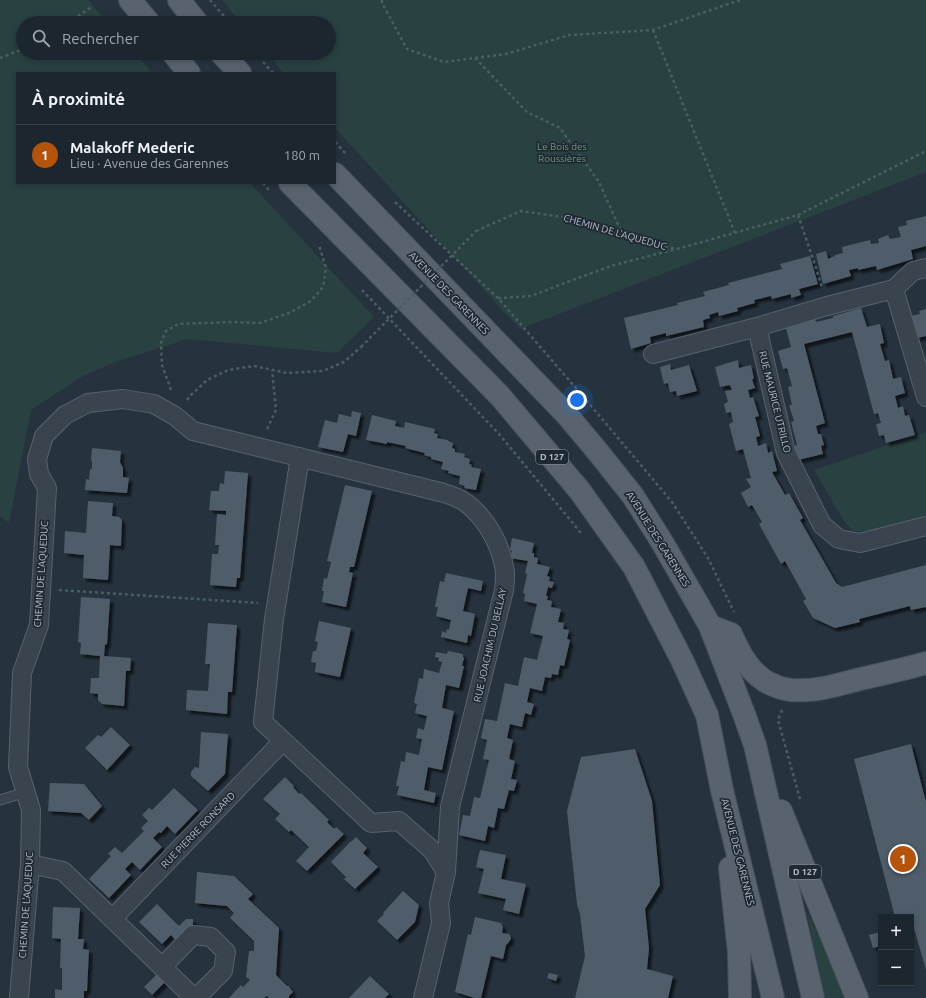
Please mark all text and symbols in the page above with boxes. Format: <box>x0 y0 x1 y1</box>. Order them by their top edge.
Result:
search box <box>16 16 336 60</box>
icon: search <box>30 27 52 49</box>
text: Rechercher <box>62 30 139 47</box>
text: À proximité <box>32 89 125 108</box>
text: Malakoff Mederic <box>70 139 195 156</box>
park label: Le Bois des Roussières <box>537 141 587 164</box>
text: 1 <box>41 148 49 162</box>
text: 180 m <box>284 148 320 162</box>
text: Lieu · Avenue des Garennes <box>70 156 229 170</box>
street label: CHEMIN DE L'AQUEDUC <box>562 212 668 252</box>
street label: AVENUE DES GARENNES <box>407 250 491 336</box>
street label: RUE MAURICE UTRILLO <box>757 350 793 454</box>
your location <box>567 390 587 410</box>
road number: D 127 <box>536 450 568 464</box>
street label: AVENUE DES GARENNES <box>624 489 692 589</box>
street label: CHEMIN DE L'AQUEDUC <box>32 520 50 628</box>
street label: RUE JOACHIM DU BELLAY <box>472 587 509 703</box>
street label: RUE PIERRE RONSARD <box>159 790 237 870</box>
street label: AVENUE DES GARENNES <box>719 797 757 907</box>
pin: 1 <box>890 844 916 874</box>
street label: CHEMIN DE L'AQUEDUC <box>17 851 35 959</box>
road number: D 127 <box>789 865 821 879</box>
map controls <box>878 914 914 986</box>
button: + <box>878 914 914 950</box>
button: − <box>878 950 914 986</box>

